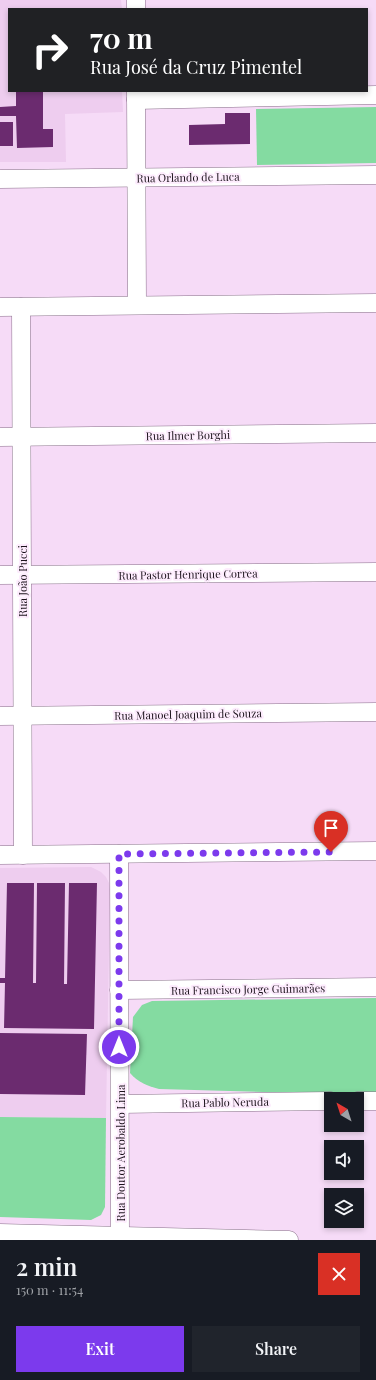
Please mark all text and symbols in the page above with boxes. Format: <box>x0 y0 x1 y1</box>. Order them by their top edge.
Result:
text: 70 m <box>90 19 153 56</box>
icon: right <box>24 24 76 76</box>
text: Rua José da Cruz Pimentel <box>90 55 302 79</box>
street label: Rua Orlando de Luca <box>136 169 240 185</box>
street label: Rua Ilmer Borghi <box>146 427 230 443</box>
street label: Rua João Pucci <box>15 545 30 617</box>
street label: Rua Pastor Henrique Correa <box>118 565 258 583</box>
street label: Rua Manoel Joaquim de Souza <box>114 705 262 723</box>
pin <box>314 811 348 852</box>
icon: arrive <box>320 817 342 839</box>
street label: Rua Francisco Jorge Guimarães <box>171 980 325 998</box>
position arrow <box>98 1026 140 1068</box>
street label: Rua Doutor Aerobaldo Lima <box>113 1084 128 1221</box>
north arrow <box>324 1092 364 1132</box>
map controls <box>324 1092 364 1228</box>
street label: Rua Pablo Neruda <box>181 1094 269 1110</box>
button: sound <box>324 1140 364 1180</box>
button: layers <box>324 1188 364 1228</box>
text: 2 min <box>16 1250 77 1282</box>
button: close <box>318 1253 360 1295</box>
text: 150 m · 11:54 <box>16 1281 83 1298</box>
button: Exit <box>16 1326 184 1372</box>
button: Share <box>192 1326 360 1372</box>

